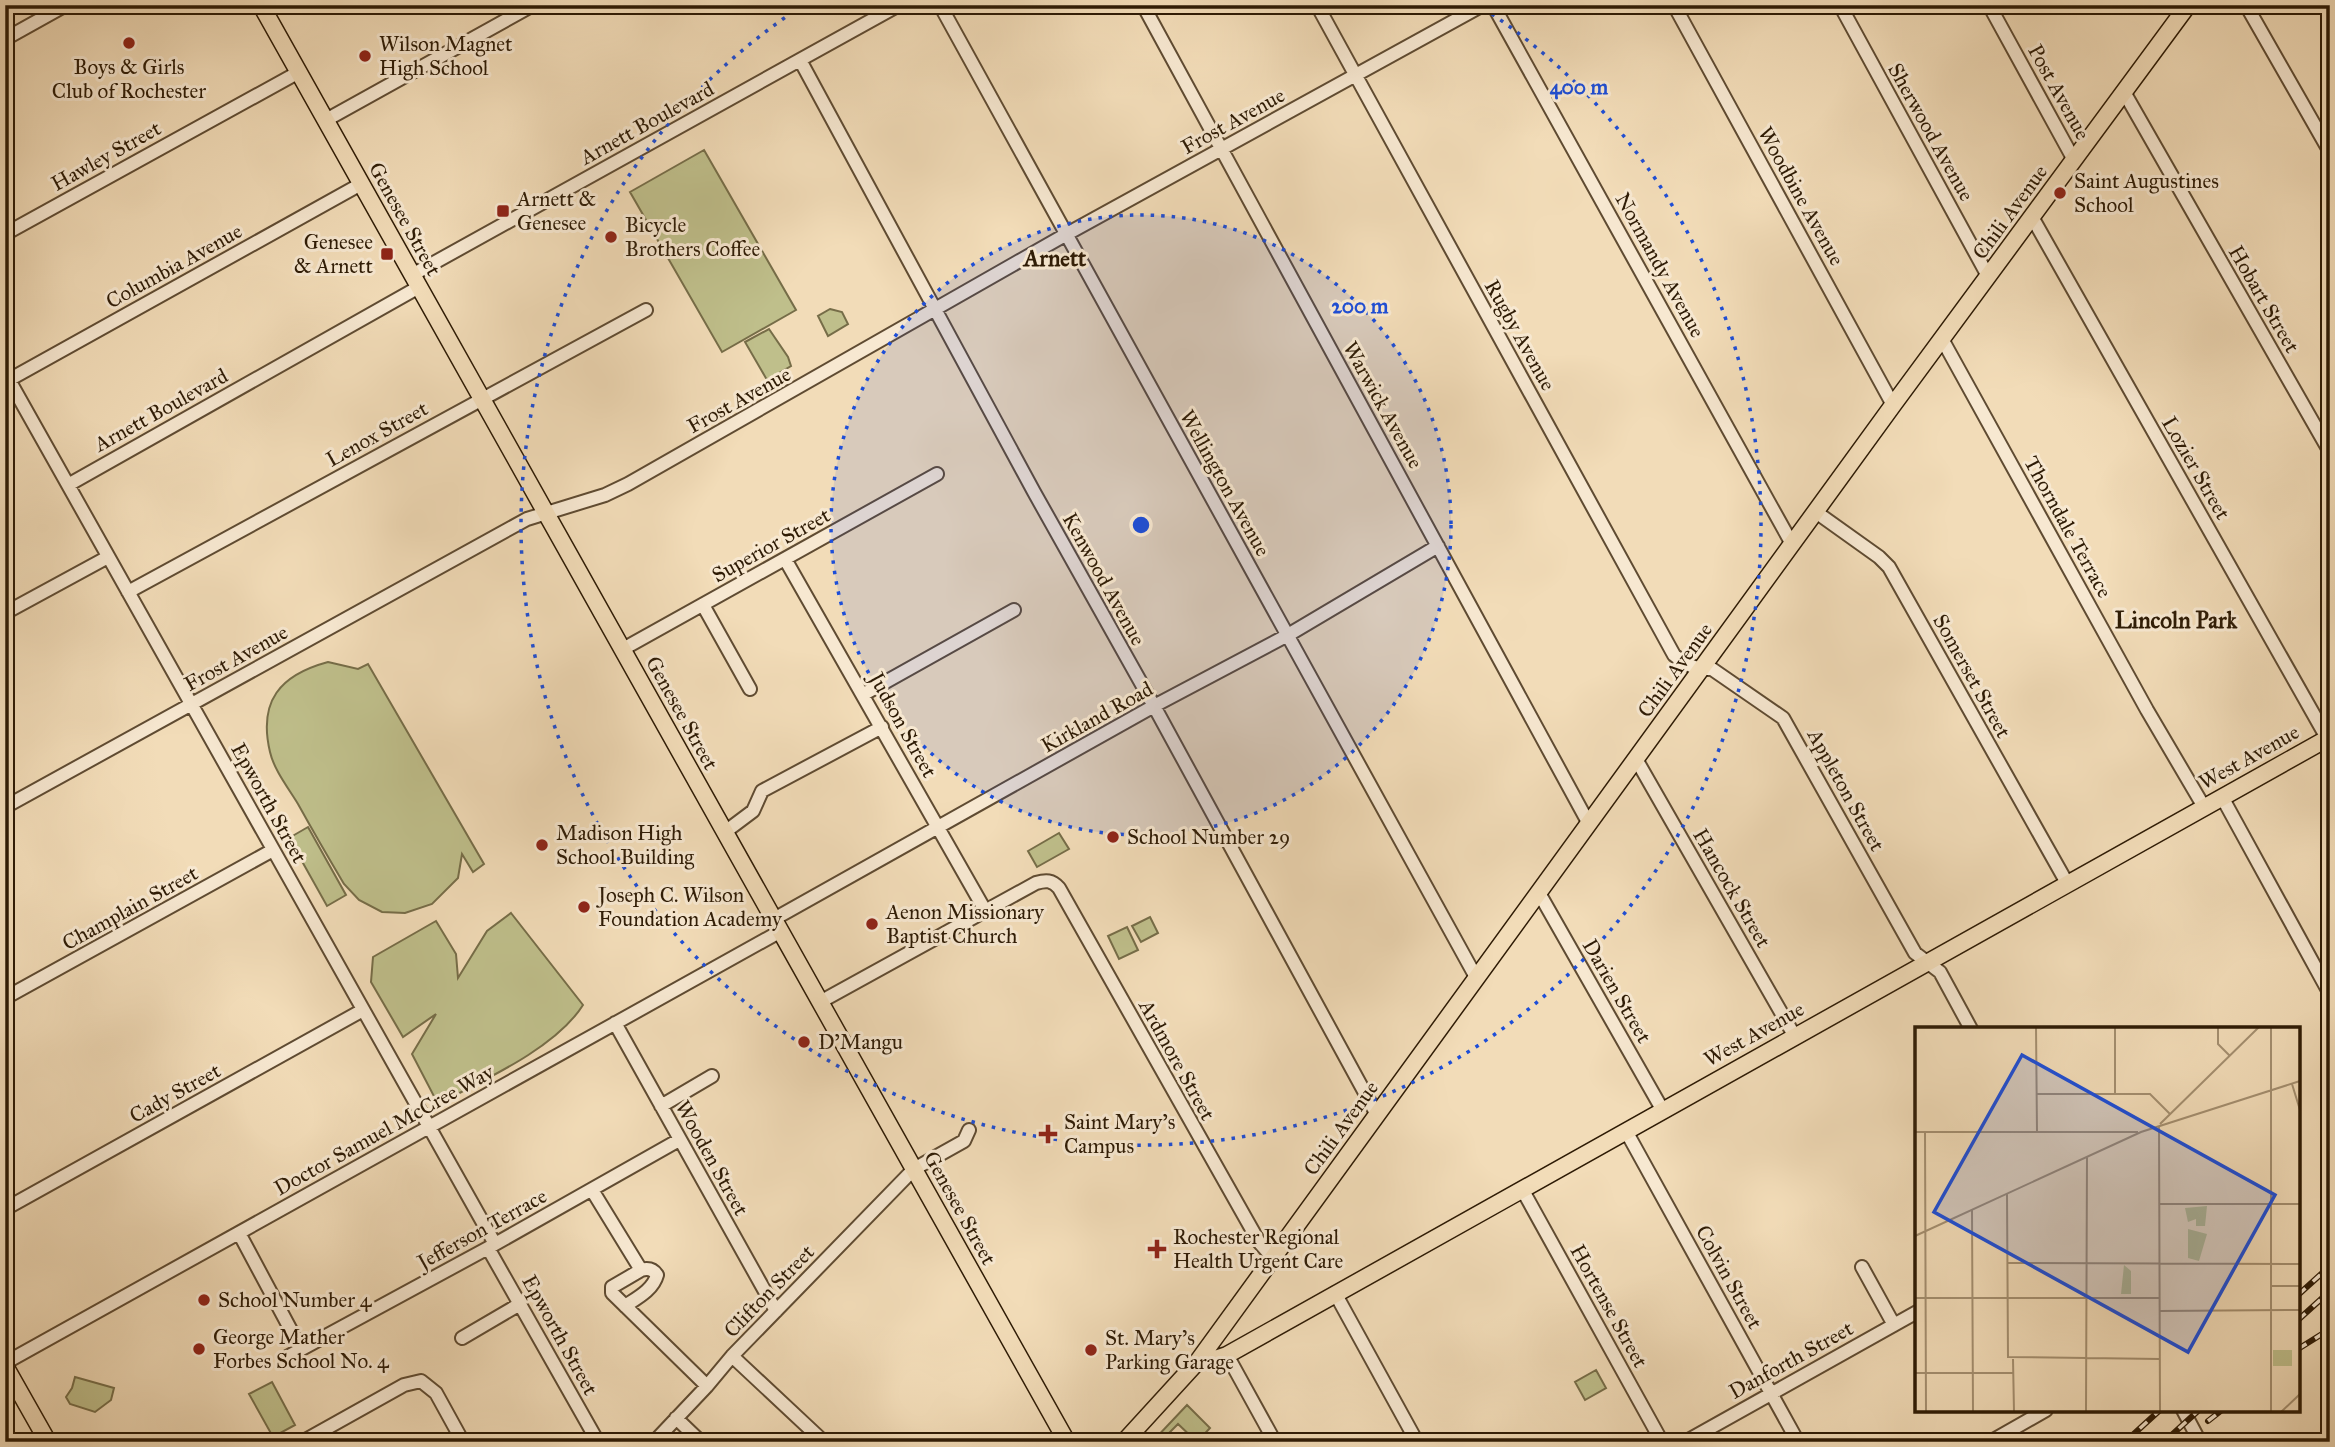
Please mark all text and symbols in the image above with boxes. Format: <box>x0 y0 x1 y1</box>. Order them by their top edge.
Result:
place label: Wilson Magnet High School <box>379 31 513 81</box>
marker: Boys & Girls Club of Rochester <box>121 35 137 51</box>
street label: Post Avenue <box>2022 40 2096 144</box>
marker: Wilson Magnet High School <box>357 48 373 64</box>
place label: Boys & Girls Club of Rochester <box>52 54 206 104</box>
street label: Sherwood Avenue <box>1882 58 1980 206</box>
text: 400 m <box>1550 74 1609 100</box>
street label: Arnett Boulevard <box>575 75 719 171</box>
street label: Frost Avenue <box>1177 82 1290 160</box>
street label: Hawley Street <box>47 115 166 197</box>
street label: Woodbine Avenue <box>1752 122 1850 270</box>
street label: Genesee Street <box>363 158 447 281</box>
street label: Chili Avenue <box>1967 159 2053 264</box>
place label: Saint Augustines School <box>2074 168 2219 218</box>
marker: Saint Augustines School <box>2052 185 2068 201</box>
place label: Arnett & Genesee <box>516 186 597 236</box>
street label: Normandy Avenue <box>1609 188 1711 342</box>
marker: Arnett & Genesee <box>495 203 511 219</box>
place label: Bicycle Brothers Coffee <box>625 212 761 262</box>
street label: Columbia Avenue <box>101 218 247 314</box>
place label: Genesee & Arnett <box>294 229 374 279</box>
marker: Bicycle Brothers Coffee <box>603 229 619 245</box>
street label: Hobart Street <box>2223 241 2305 358</box>
district label: Arnett <box>1022 244 1087 272</box>
marker: Genesee & Arnett <box>379 246 395 262</box>
street label: Rugby Avenue <box>1479 275 1561 395</box>
text: 200 m <box>1332 293 1389 319</box>
street label: Warwick Avenue <box>1337 337 1429 473</box>
street label: Frost Avenue <box>683 361 796 439</box>
street label: Arnett Boulevard <box>89 362 233 458</box>
street label: Lenox Street <box>322 395 433 473</box>
street label: Wellington Avenue <box>1174 405 1276 561</box>
street label: Lozier Street <box>2156 412 2236 525</box>
street label: Thorndale Terrace <box>2018 452 2118 603</box>
street label: Superior Street <box>707 502 835 588</box>
street label: Kenwood Avenue <box>1057 508 1151 650</box>
centre of rings <box>1129 513 1153 537</box>
district label: Lincoln Park <box>2115 606 2238 634</box>
street label: Somerset Street <box>1927 610 2017 743</box>
street label: Chili Avenue <box>1632 617 1718 722</box>
street label: Frost Avenue <box>180 619 293 697</box>
street label: Genesee Street <box>640 652 724 775</box>
street label: Judson Street <box>862 666 943 783</box>
street label: Kirkland Road <box>1037 675 1158 758</box>
street label: West Avenue <box>2194 719 2304 795</box>
street label: Appleton Street <box>1801 724 1891 856</box>
street label: Epworth Street <box>225 738 313 868</box>
place label: Madison High School Building <box>556 820 694 870</box>
place label: School Number 29 <box>1127 824 1290 850</box>
street label: Hancock Street <box>1687 824 1777 953</box>
marker: School Number 29 <box>1105 829 1121 845</box>
marker: Madison High School Building <box>534 837 550 853</box>
street label: Champlain Street <box>58 860 203 956</box>
place label: Joseph C. Wilson Foundation Academy <box>596 882 783 932</box>
marker: Joseph C. Wilson Foundation Academy <box>576 899 592 915</box>
place label: Aenon Missionary Baptist Church <box>885 899 1045 949</box>
marker: Aenon Missionary Baptist Church <box>864 916 880 932</box>
street label: Darien Street <box>1577 934 1657 1048</box>
street label: Ardmore Street <box>1133 994 1221 1125</box>
street label: West Avenue <box>1699 996 1809 1072</box>
inset map <box>1915 1027 2300 1412</box>
place label: D'Mangu <box>818 1029 903 1055</box>
marker: D'Mangu <box>796 1034 812 1050</box>
street label: Cady Street <box>125 1057 226 1129</box>
street label: Doctor Samuel McCree Way <box>270 1058 499 1201</box>
street label: Chili Avenue <box>1298 1075 1384 1180</box>
street label: Wooden Street <box>670 1096 755 1221</box>
place label: Saint Mary's Campus <box>1064 1109 1175 1159</box>
marker: Saint Mary's Campus <box>1038 1124 1058 1144</box>
street label: Genesee Street <box>918 1147 1002 1270</box>
street label: Jefferson Terrace <box>411 1183 551 1276</box>
street label: Colvin Street <box>1690 1221 1768 1334</box>
place label: Rochester Regional Health Urgent Care <box>1173 1224 1343 1274</box>
street label: Clifton Street <box>718 1239 820 1343</box>
marker: Rochester Regional Health Urgent Care <box>1147 1239 1167 1259</box>
street label: Hortense Street <box>1564 1240 1654 1373</box>
street label: Epworth Street <box>516 1270 604 1400</box>
place label: School Number 4 <box>218 1287 373 1313</box>
marker: School Number 4 <box>196 1292 212 1308</box>
street label: Danforth Street <box>1724 1315 1858 1405</box>
place label: George Mather Forbes School No. 4 <box>213 1324 390 1374</box>
place label: St. Mary's Parking Garage <box>1105 1325 1234 1375</box>
marker: George Mather Forbes School No. 4 <box>191 1341 207 1357</box>
marker: St. Mary's Parking Garage <box>1083 1342 1099 1358</box>

